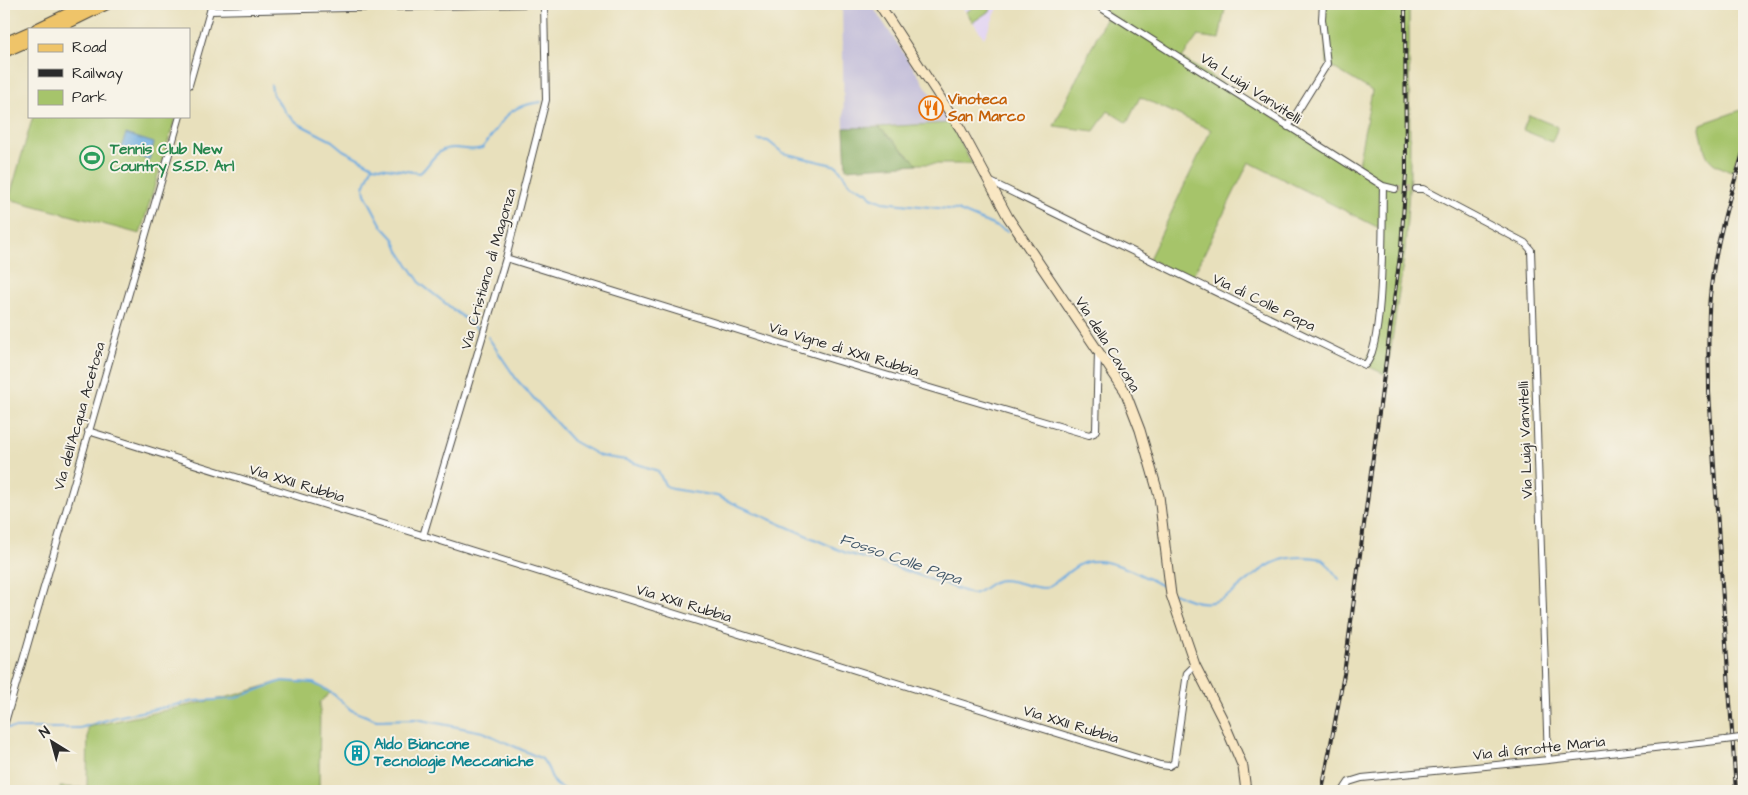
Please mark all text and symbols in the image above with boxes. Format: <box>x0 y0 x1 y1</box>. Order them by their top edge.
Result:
legend <box>28 28 190 118</box>
text: Road <box>72 37 107 58</box>
street label: Via Luigi Vanvitelli <box>1195 48 1306 130</box>
text: Railway <box>72 63 123 85</box>
text: Park <box>72 87 107 108</box>
place label: Vinoteca San Marco <box>947 89 1026 127</box>
restaurant icon: Vinoteca San Marco <box>918 95 944 121</box>
place label: Tennis Club New Country S.S.D. Arl <box>109 139 235 178</box>
sports icon: Tennis Club New Country S.S.D. Arl <box>79 145 105 171</box>
street label: Via Cristiano di Magonza <box>455 186 523 352</box>
street label: Via di Colle Papa <box>1209 268 1319 337</box>
street label: Via della Cavona <box>1070 292 1146 396</box>
street label: Via Vigne di XXII Rubbia <box>766 317 922 383</box>
street label: Via dell'Acqua Acetosa <box>48 339 111 493</box>
street label: Via Luigi Vanvitelli <box>1513 380 1539 499</box>
street label: Via XXII Rubbia <box>246 459 348 508</box>
water label: Fosso Colle Papa <box>837 528 965 590</box>
street label: Via XXII Rubbia <box>633 579 735 628</box>
street label: Via XXII Rubbia <box>1020 700 1122 749</box>
north arrow <box>28 718 78 768</box>
text: N <box>35 722 54 743</box>
street label: Via di Grotte Maria <box>1472 731 1607 766</box>
place label: Aldo Biancone Tecnologie Meccaniche <box>373 734 534 774</box>
building icon: Aldo Biancone Tecnologie Meccaniche <box>344 740 370 766</box>

